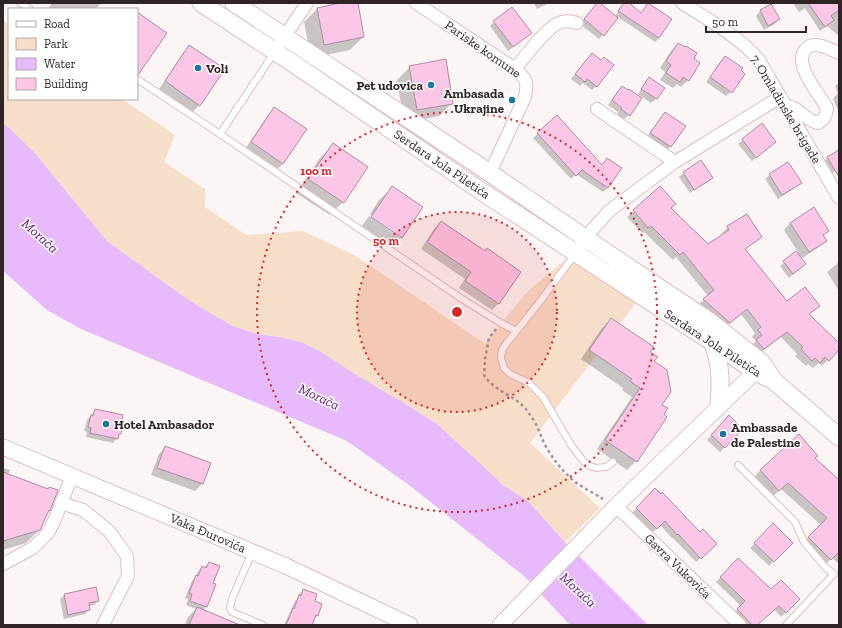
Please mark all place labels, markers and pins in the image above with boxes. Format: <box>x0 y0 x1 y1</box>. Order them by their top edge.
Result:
place label: Voli <box>206 61 228 76</box>
marker: Voli <box>193 63 203 73</box>
place label: Pet udovica <box>357 78 423 93</box>
marker: Pet udovica <box>426 80 436 90</box>
place label: Ambasada Ukrajine <box>443 86 505 117</box>
marker: Ambasada Ukrajine <box>507 95 517 105</box>
centre of rings <box>450 305 464 319</box>
place label: Hotel Ambasador <box>114 417 214 432</box>
marker: Hotel Ambasador <box>101 419 111 429</box>
place label: Ambassade de Palestine <box>731 420 801 450</box>
marker: Ambassade de Palestine <box>718 429 728 439</box>

